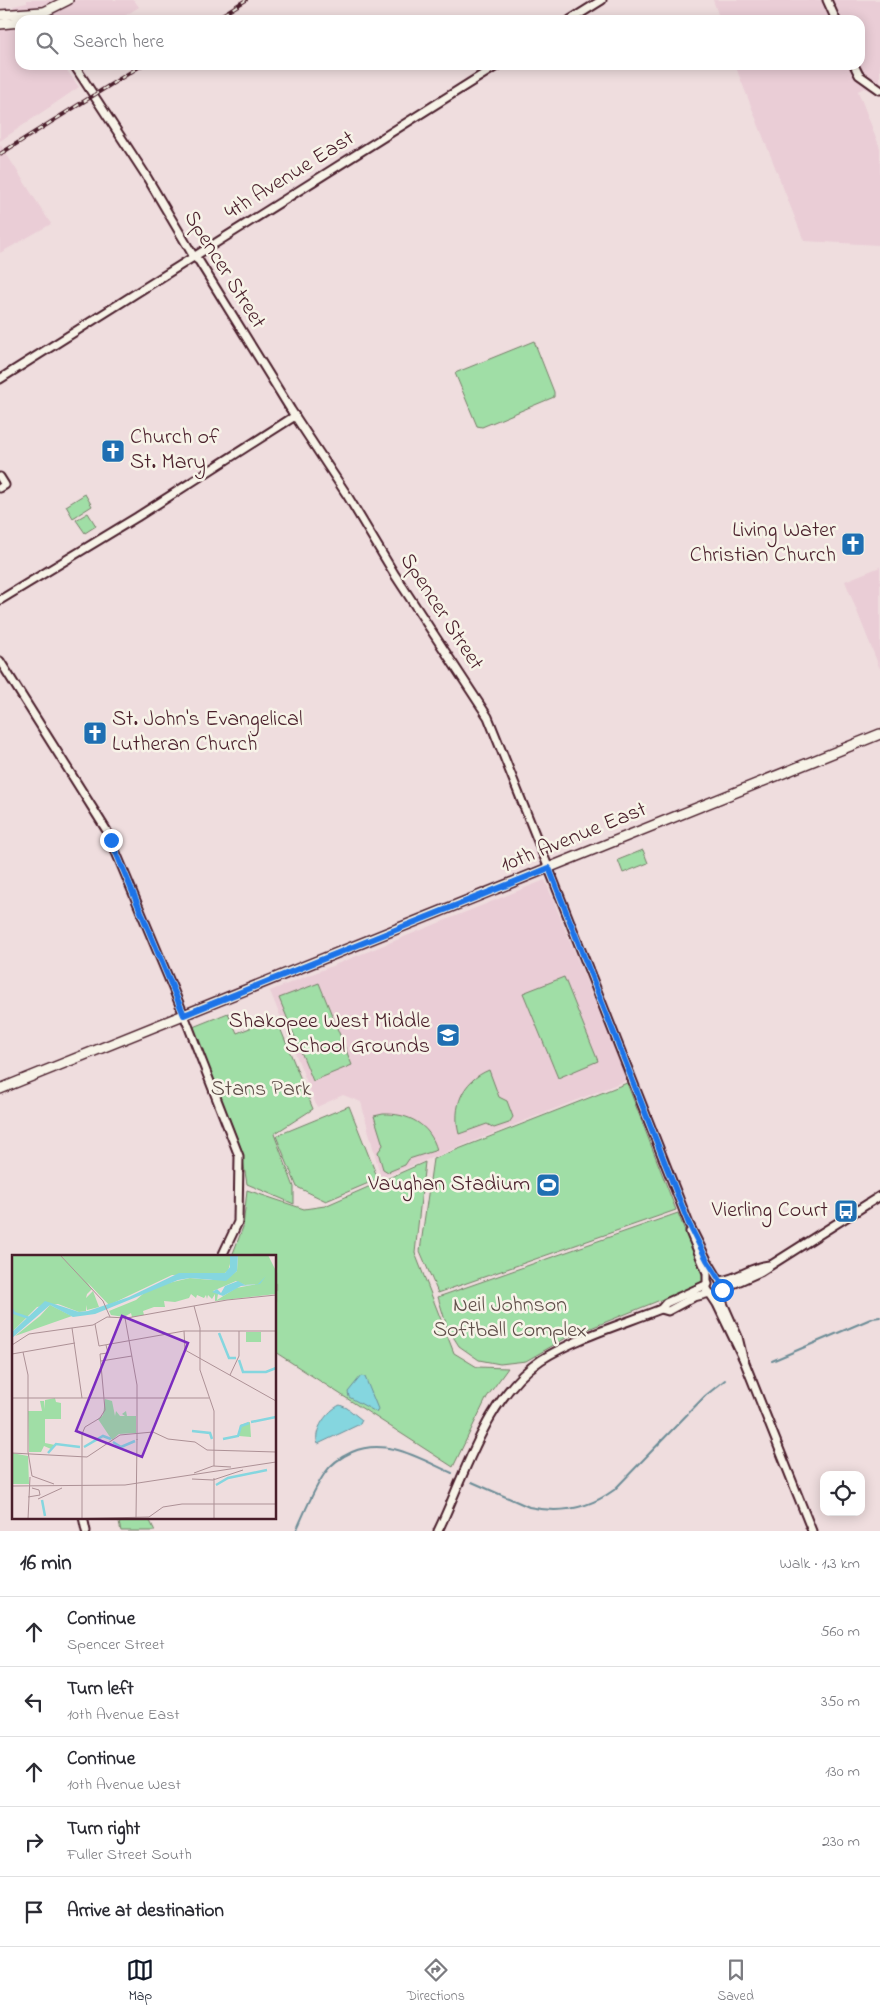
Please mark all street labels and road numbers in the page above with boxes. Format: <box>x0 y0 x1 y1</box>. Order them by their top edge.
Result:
street label: 4th Avenue East <box>219 123 362 229</box>
street label: Spencer Street <box>175 205 273 336</box>
street label: Spencer Street <box>391 547 491 677</box>
street label: 10th Avenue East <box>496 794 652 882</box>

